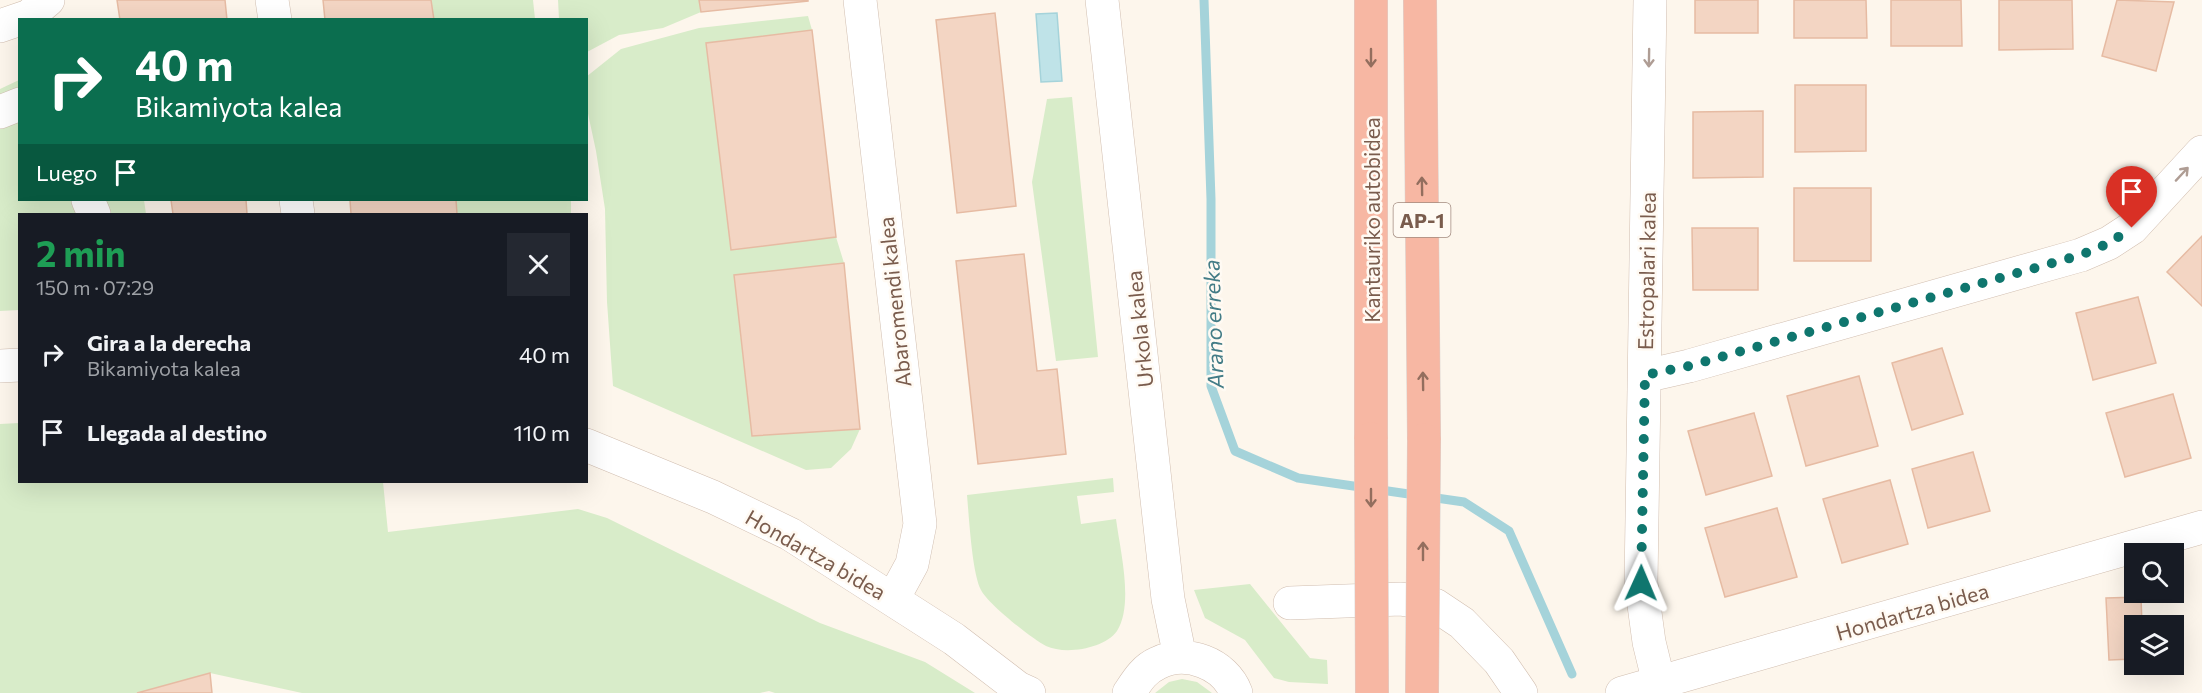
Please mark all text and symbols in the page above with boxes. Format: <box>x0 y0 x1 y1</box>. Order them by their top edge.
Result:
text: 40 m <box>135 38 233 90</box>
icon: right <box>36 42 114 120</box>
one-way arrow <box>1365 48 1377 68</box>
one-way arrow <box>1643 48 1655 68</box>
text: Bikamiyota kalea <box>135 90 342 123</box>
street label: Kantauriko autobidea <box>1359 117 1384 323</box>
icon: arrive <box>109 156 142 189</box>
text: Luego <box>36 159 97 186</box>
pin <box>2106 166 2157 228</box>
one-way arrow <box>2174 167 2188 182</box>
icon: arrive <box>2115 175 2148 208</box>
one-way arrow <box>1416 177 1427 197</box>
street label: Estropalari kalea <box>1632 192 1660 350</box>
road number: AP-1 <box>1394 203 1450 237</box>
street label: Abaromendi kalea <box>873 216 915 388</box>
text: 2 min <box>36 230 126 274</box>
button: close <box>507 233 570 296</box>
water label: Arano erreka <box>1197 259 1229 390</box>
street label: Urkola kalea <box>1120 269 1158 389</box>
text: 150 m · 07:29 <box>36 275 154 299</box>
text: Gira a la derecha <box>87 329 251 356</box>
icon: right <box>36 338 69 371</box>
text: 40 m <box>519 341 570 368</box>
text: Bikamiyota kalea <box>87 356 241 380</box>
one-way arrow <box>1417 372 1429 392</box>
icon: arrive <box>36 416 69 449</box>
text: Llegada al destino <box>87 419 267 446</box>
text: 110 m <box>513 419 570 446</box>
one-way arrow <box>1365 487 1377 507</box>
street label: Hondartza bidea <box>741 504 891 604</box>
one-way arrow <box>1417 541 1429 561</box>
map controls <box>2124 543 2184 675</box>
button: search <box>2124 543 2184 603</box>
position arrow <box>1609 551 1673 615</box>
street label: Hondartza bidea <box>1833 577 1991 645</box>
button: layers <box>2124 615 2184 675</box>

